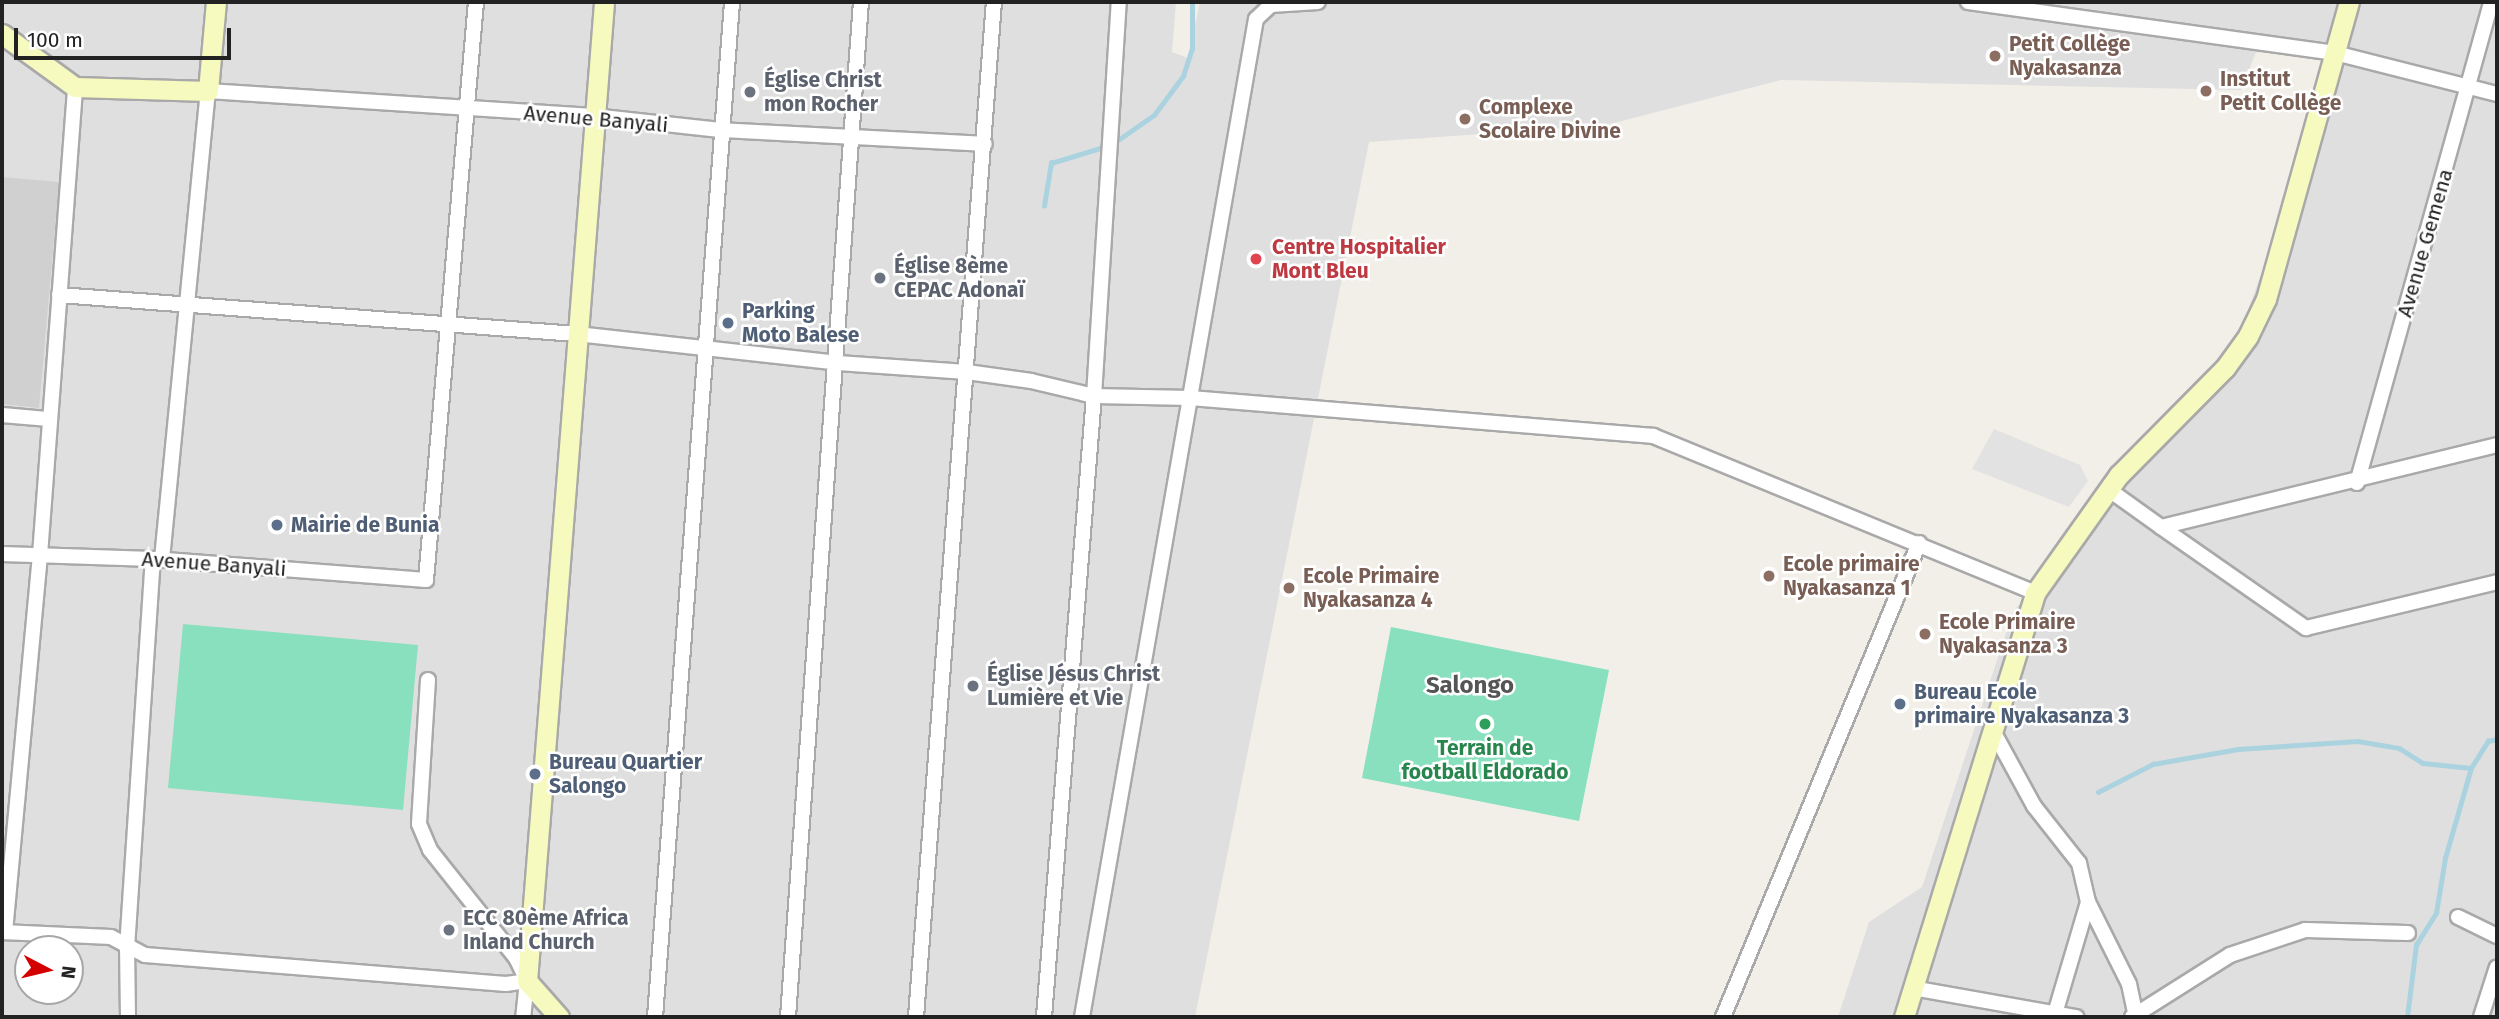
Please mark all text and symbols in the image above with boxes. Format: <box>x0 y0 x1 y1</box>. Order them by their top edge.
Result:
scale bar <box>18 14 234 58</box>
text: 100 m <box>27 27 83 53</box>
place label: Petit Collège Nyakasanza <box>2009 31 2130 81</box>
marker: Petit Collège Nyakasanza <box>1987 48 2003 64</box>
place label: Institut Petit Collège <box>2220 66 2341 116</box>
place label: Église Christ mon Rocher <box>764 67 882 117</box>
marker: Institut Petit Collège <box>2198 83 2214 99</box>
marker: Église Christ mon Rocher <box>742 84 758 100</box>
place label: Complexe Scolaire Divine <box>1479 94 1621 144</box>
street label: Avenue Banyali <box>523 100 669 138</box>
marker: Complexe Scolaire Divine <box>1457 111 1473 127</box>
street label: Avenue Gemena <box>2392 166 2458 320</box>
place label: Centre Hospitalier Mont Bleu <box>1272 234 1446 284</box>
marker: Centre Hospitalier Mont Bleu <box>1246 249 1266 269</box>
place label: Église 8ème CEPAC Adonaï <box>894 253 1024 303</box>
marker: Église 8ème CEPAC Adonaï <box>872 270 888 286</box>
place label: Parking Moto Balese <box>742 298 859 348</box>
marker: Parking Moto Balese <box>720 315 736 331</box>
place label: Mairie de Bunia <box>291 512 440 538</box>
marker: Mairie de Bunia <box>269 517 285 533</box>
street label: Avenue Banyali <box>141 546 287 582</box>
place label: Ecole primaire Nyakasanza 1 <box>1783 551 1920 601</box>
place label: Ecole Primaire Nyakasanza 4 <box>1303 563 1439 613</box>
marker: Ecole primaire Nyakasanza 1 <box>1761 568 1777 584</box>
marker: Ecole Primaire Nyakasanza 4 <box>1281 580 1297 596</box>
place label: Ecole Primaire Nyakasanza 3 <box>1939 609 2075 659</box>
marker: Ecole Primaire Nyakasanza 3 <box>1917 626 1933 642</box>
place label: Église Jésus Christ Lumière et Vie <box>987 661 1160 711</box>
district label: Salongo <box>1426 672 1514 700</box>
marker: Église Jésus Christ Lumière et Vie <box>965 678 981 694</box>
place label: Bureau Ecole primaire Nyakasanza 3 <box>1914 679 2129 729</box>
marker: Bureau Ecole primaire Nyakasanza 3 <box>1892 696 1908 712</box>
marker: Terrain de football Eldorado <box>1477 716 1493 732</box>
place label: Terrain de football Eldorado <box>1402 735 1568 785</box>
place label: Bureau Quartier Salongo <box>549 749 702 799</box>
marker: Bureau Quartier Salongo <box>527 766 543 782</box>
place label: ECC 80ème Africa Inland Church <box>463 905 628 955</box>
marker: ECC 80ème Africa Inland Church <box>441 922 457 938</box>
north arrow <box>14 935 84 1005</box>
text: N <box>56 965 81 980</box>

